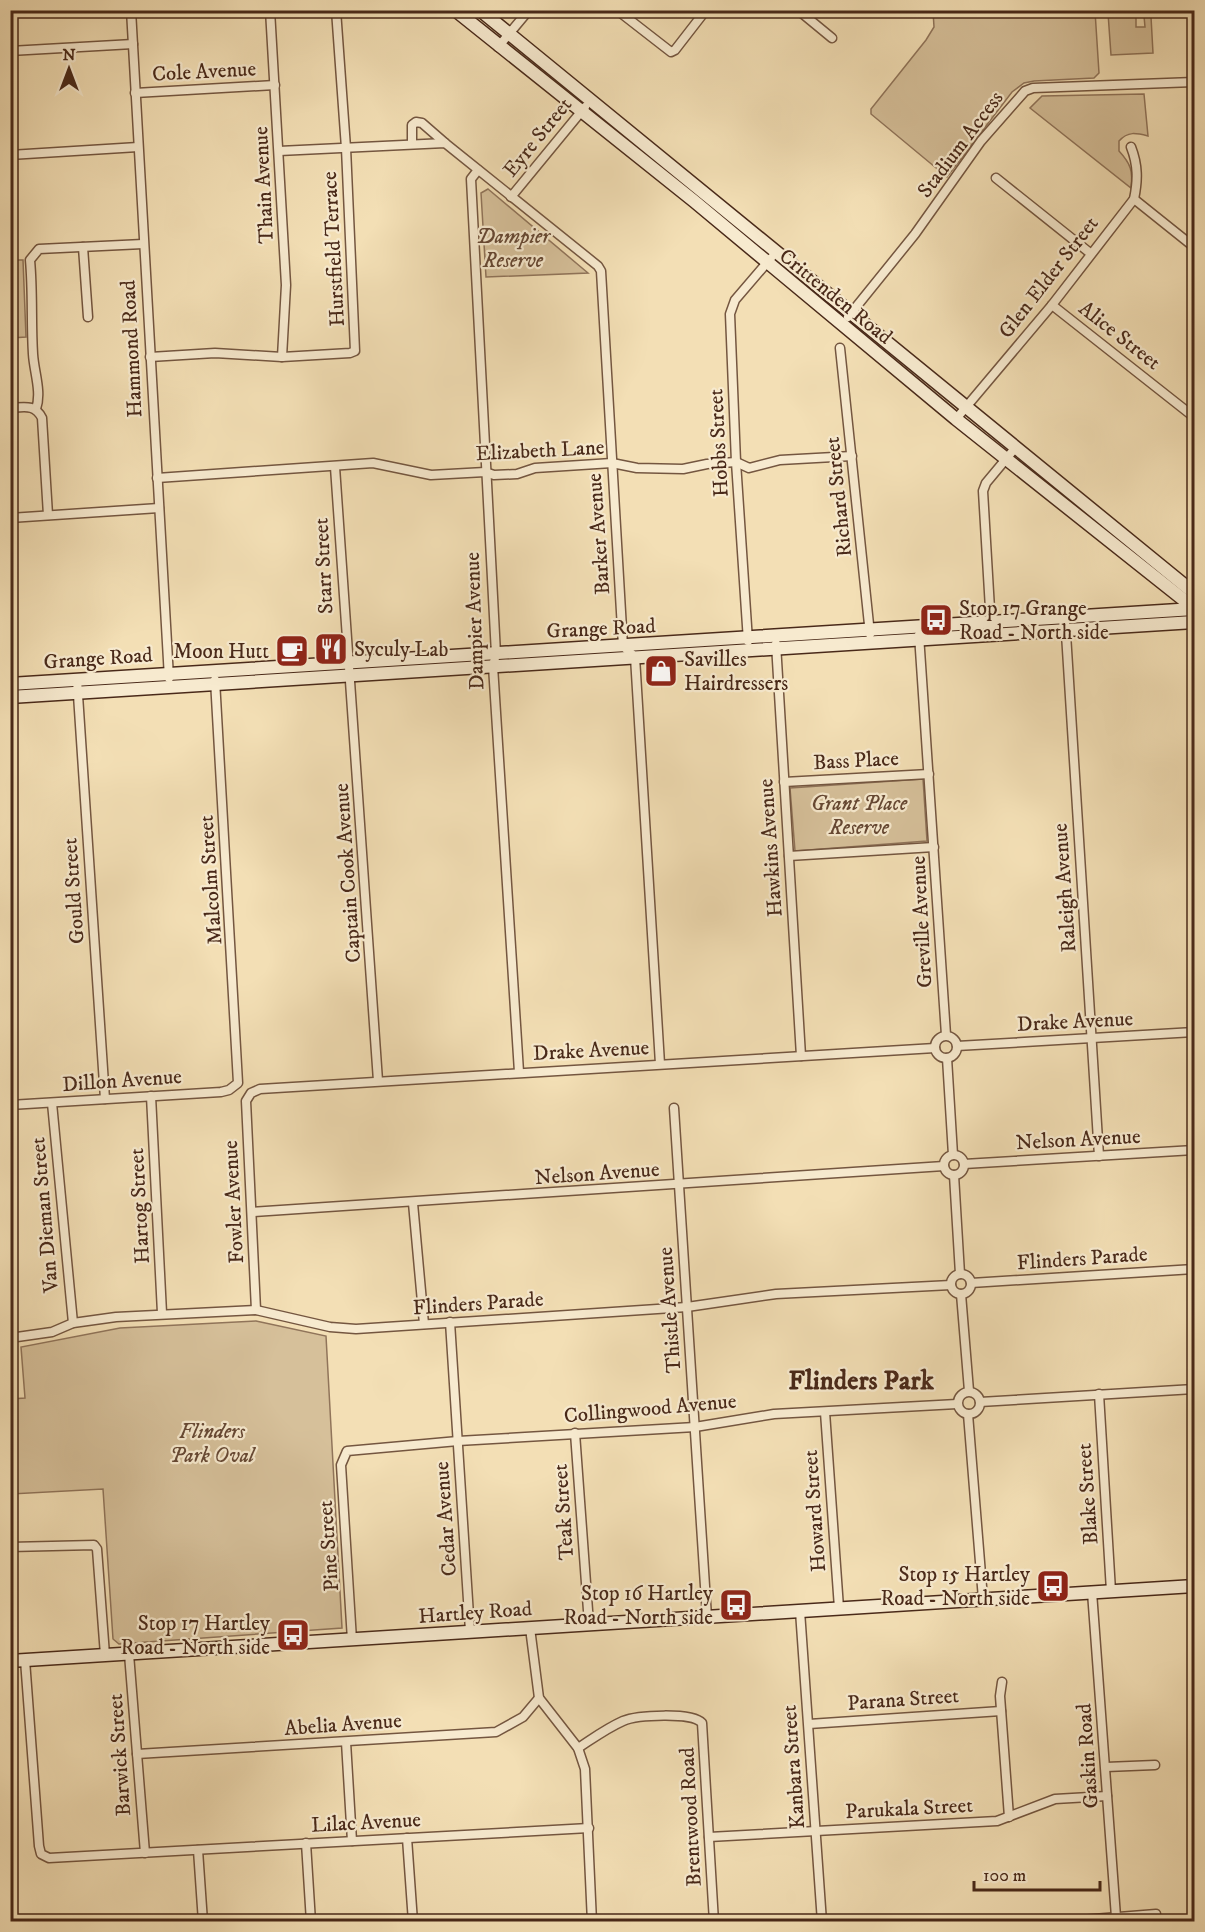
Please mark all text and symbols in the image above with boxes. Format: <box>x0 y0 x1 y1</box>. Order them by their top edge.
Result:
north arrow <box>39 39 99 99</box>
text: N <box>62 45 76 65</box>
street label: Cole Avenue <box>151 56 257 88</box>
street label: Stadium Access <box>912 86 1009 203</box>
street label: Eyre Street <box>498 92 578 183</box>
street label: Thain Avenue <box>248 125 280 244</box>
street label: Hurstfield Terrace <box>317 170 351 327</box>
street label: Glen Elder Street <box>993 211 1105 344</box>
park label: Dampier Reserve <box>476 224 551 274</box>
street label: Crittenden Road <box>773 243 898 351</box>
street label: Hammond Road <box>115 279 149 418</box>
street label: Alice Street <box>1073 296 1166 376</box>
street label: Hobbs Street <box>703 388 735 498</box>
street label: Elizabeth Lane <box>475 435 605 467</box>
street label: Richard Street <box>820 435 858 558</box>
street label: Barker Avenue <box>582 472 616 596</box>
street label: Starr Street <box>308 517 340 615</box>
street label: Dampier Avenue <box>460 551 490 690</box>
place label: Stop 17 Grange Road - North side <box>959 596 1109 646</box>
bus stop icon: Stop 17 Grange Road - North side <box>918 602 954 638</box>
street label: Grange Road <box>546 613 657 645</box>
restaurant icon: Syculy Lab <box>313 631 349 667</box>
cafe icon: Moon Hutt <box>274 633 310 669</box>
place label: Syculy Lab <box>354 637 448 663</box>
place label: Moon Hutt <box>173 639 269 665</box>
street label: Grange Road <box>43 642 154 676</box>
place label: Savilles Hairdressers <box>684 647 788 697</box>
shop icon: Savilles Hairdressers <box>643 653 679 689</box>
street label: Bass Place <box>813 746 900 776</box>
street label: Hawkins Avenue <box>753 778 789 918</box>
street label: Captain Cook Avenue <box>329 782 367 963</box>
park label: Grant Place Reserve <box>811 791 908 841</box>
street label: Malcolm Street <box>193 814 228 946</box>
street label: Raleigh Avenue <box>1047 822 1082 953</box>
street label: Gould Street <box>57 837 91 945</box>
street label: Greville Avenue <box>906 855 938 989</box>
street label: Drake Avenue <box>1016 1006 1134 1038</box>
street label: Drake Avenue <box>532 1035 650 1067</box>
street label: Dillon Avenue <box>61 1064 183 1098</box>
street label: Nelson Avenue <box>1015 1124 1141 1156</box>
street label: Van Dieman Street <box>25 1136 65 1295</box>
street label: Fowler Avenue <box>218 1139 250 1264</box>
street label: Hartog Street <box>124 1147 156 1264</box>
street label: Nelson Avenue <box>534 1157 661 1191</box>
street label: Flinders Parade <box>1016 1241 1149 1277</box>
street label: Thistle Avenue <box>653 1246 687 1374</box>
street label: Flinders Parade <box>412 1286 545 1322</box>
district label: Flinders Park <box>788 1364 934 1398</box>
street label: Collingwood Avenue <box>563 1388 738 1429</box>
park label: Flinders Park Oval <box>170 1419 257 1469</box>
street label: Blake Street <box>1071 1442 1105 1545</box>
street label: Howard Street <box>798 1449 832 1573</box>
street label: Cedar Avenue <box>429 1460 463 1577</box>
street label: Teak Street <box>548 1463 580 1561</box>
street label: Pine Street <box>313 1499 345 1592</box>
place label: Stop 15 Hartley Road - North side <box>880 1562 1031 1612</box>
bus stop icon: Stop 15 Hartley Road - North side <box>1035 1568 1071 1604</box>
place label: Stop 16 Hartley Road - North side <box>563 1581 714 1631</box>
bus stop icon: Stop 16 Hartley Road - North side <box>718 1587 754 1623</box>
street label: Hartley Road <box>417 1596 533 1630</box>
place label: Stop 17 Hartley Road - North side <box>120 1611 271 1661</box>
bus stop icon: Stop 17 Hartley Road - North side <box>275 1617 311 1653</box>
street label: Parana Street <box>846 1683 960 1717</box>
street label: Barwick Street <box>103 1693 137 1817</box>
street label: Gaskin Road <box>1071 1702 1105 1809</box>
street label: Kanbara Street <box>777 1704 811 1830</box>
street label: Abelia Avenue <box>284 1708 403 1742</box>
street label: Brentwood Road <box>674 1746 708 1887</box>
street label: Parukala Street <box>845 1793 974 1825</box>
street label: Lilac Avenue <box>311 1807 422 1839</box>
scale bar <box>974 1854 1100 1892</box>
text: 100 m <box>983 1865 1026 1887</box>

